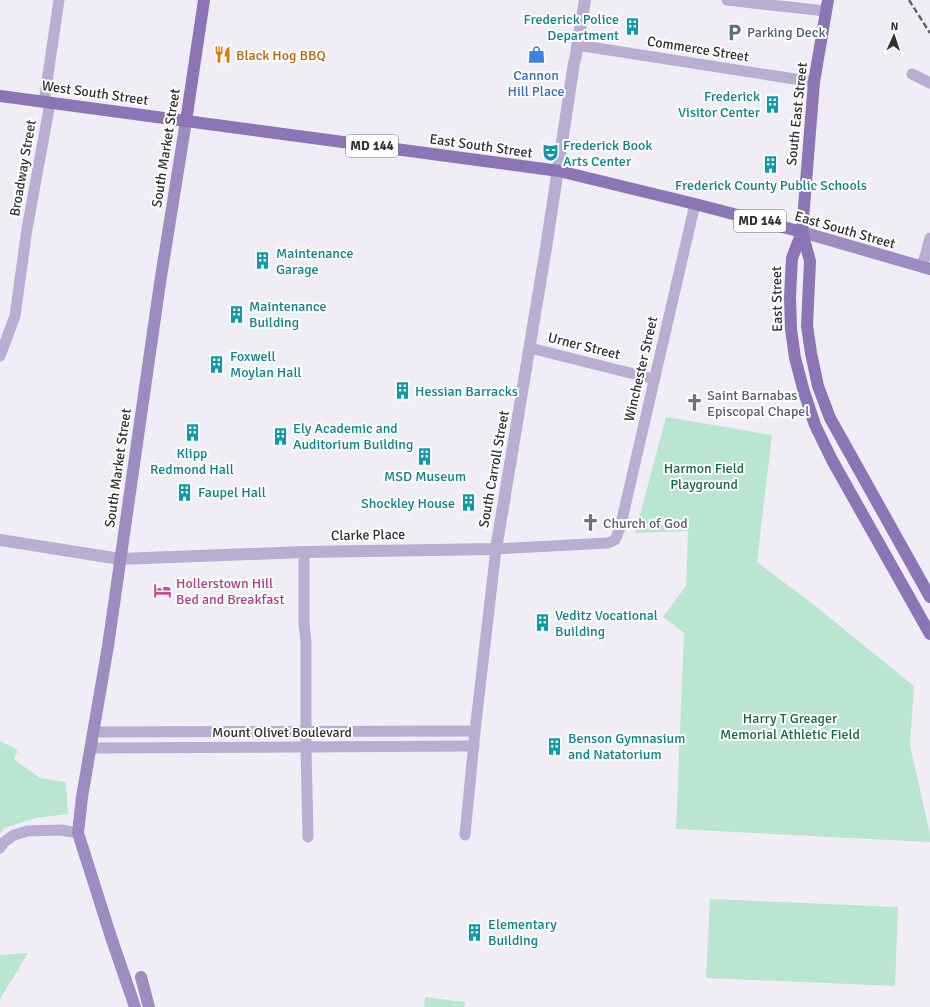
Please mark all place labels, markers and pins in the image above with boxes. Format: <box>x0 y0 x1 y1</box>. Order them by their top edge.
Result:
place label: Frederick Police Department <box>524 11 619 44</box>
building icon: Frederick Police Department <box>622 17 642 37</box>
parking icon: Parking Deck <box>724 22 744 42</box>
place label: Parking Deck <box>747 24 825 41</box>
restaurant icon: Black Hog BBQ <box>213 45 233 65</box>
shop icon: Cannon Hill Place <box>526 45 546 65</box>
place label: Black Hog BBQ <box>236 47 326 64</box>
place label: Cannon Hill Place <box>507 67 565 100</box>
place label: Frederick Visitor Center <box>678 88 761 121</box>
building icon: Frederick Visitor Center <box>763 94 783 114</box>
place label: Frederick Book Arts Center <box>563 137 652 170</box>
theatre icon: Frederick Book Arts Center <box>540 143 560 163</box>
building icon: Frederick County Public Schools <box>761 155 781 175</box>
place label: Frederick County Public Schools <box>675 177 867 194</box>
place label: Maintenance Garage <box>276 245 354 278</box>
building icon: Maintenance Garage <box>253 251 273 271</box>
place label: Maintenance Building <box>249 298 327 331</box>
building icon: Maintenance Building <box>226 304 246 324</box>
place label: Foxwell Moylan Hall <box>230 348 301 381</box>
building icon: Foxwell Moylan Hall <box>207 354 227 374</box>
building icon: Hessian Barracks <box>392 381 412 401</box>
place label: Hessian Barracks <box>415 383 518 400</box>
place label: Saint Barnabas Episcopal Chapel <box>707 387 809 420</box>
church icon: Saint Barnabas Episcopal Chapel <box>684 393 704 413</box>
place label: Ely Academic and Auditorium Building <box>293 420 413 453</box>
building icon: Klipp Redmond Hall <box>182 423 202 443</box>
building icon: Ely Academic and Auditorium Building <box>270 426 290 446</box>
place label: Klipp Redmond Hall <box>150 445 234 478</box>
building icon: MSD Museum <box>415 446 435 466</box>
place label: MSD Museum <box>384 468 466 485</box>
building icon: Faupel Hall <box>175 482 195 502</box>
place label: Faupel Hall <box>198 484 266 501</box>
building icon: Shockley House <box>458 493 478 513</box>
place label: Shockley House <box>361 495 455 512</box>
church icon: Church of God <box>580 513 600 533</box>
place label: Church of God <box>603 515 688 532</box>
place label: Hollerstown Hill Bed and Breakfast <box>176 575 284 608</box>
hotel icon: Hollerstown Hill Bed and Breakfast <box>153 581 173 601</box>
place label: Veditz Vocational Building <box>555 607 658 640</box>
building icon: Veditz Vocational Building <box>532 613 552 633</box>
place label: Benson Gymnasium and Natatorium <box>568 730 685 763</box>
building icon: Benson Gymnasium and Natatorium <box>545 736 565 756</box>
place label: Elementary Building <box>488 916 557 949</box>
building icon: Elementary Building <box>465 922 485 942</box>

